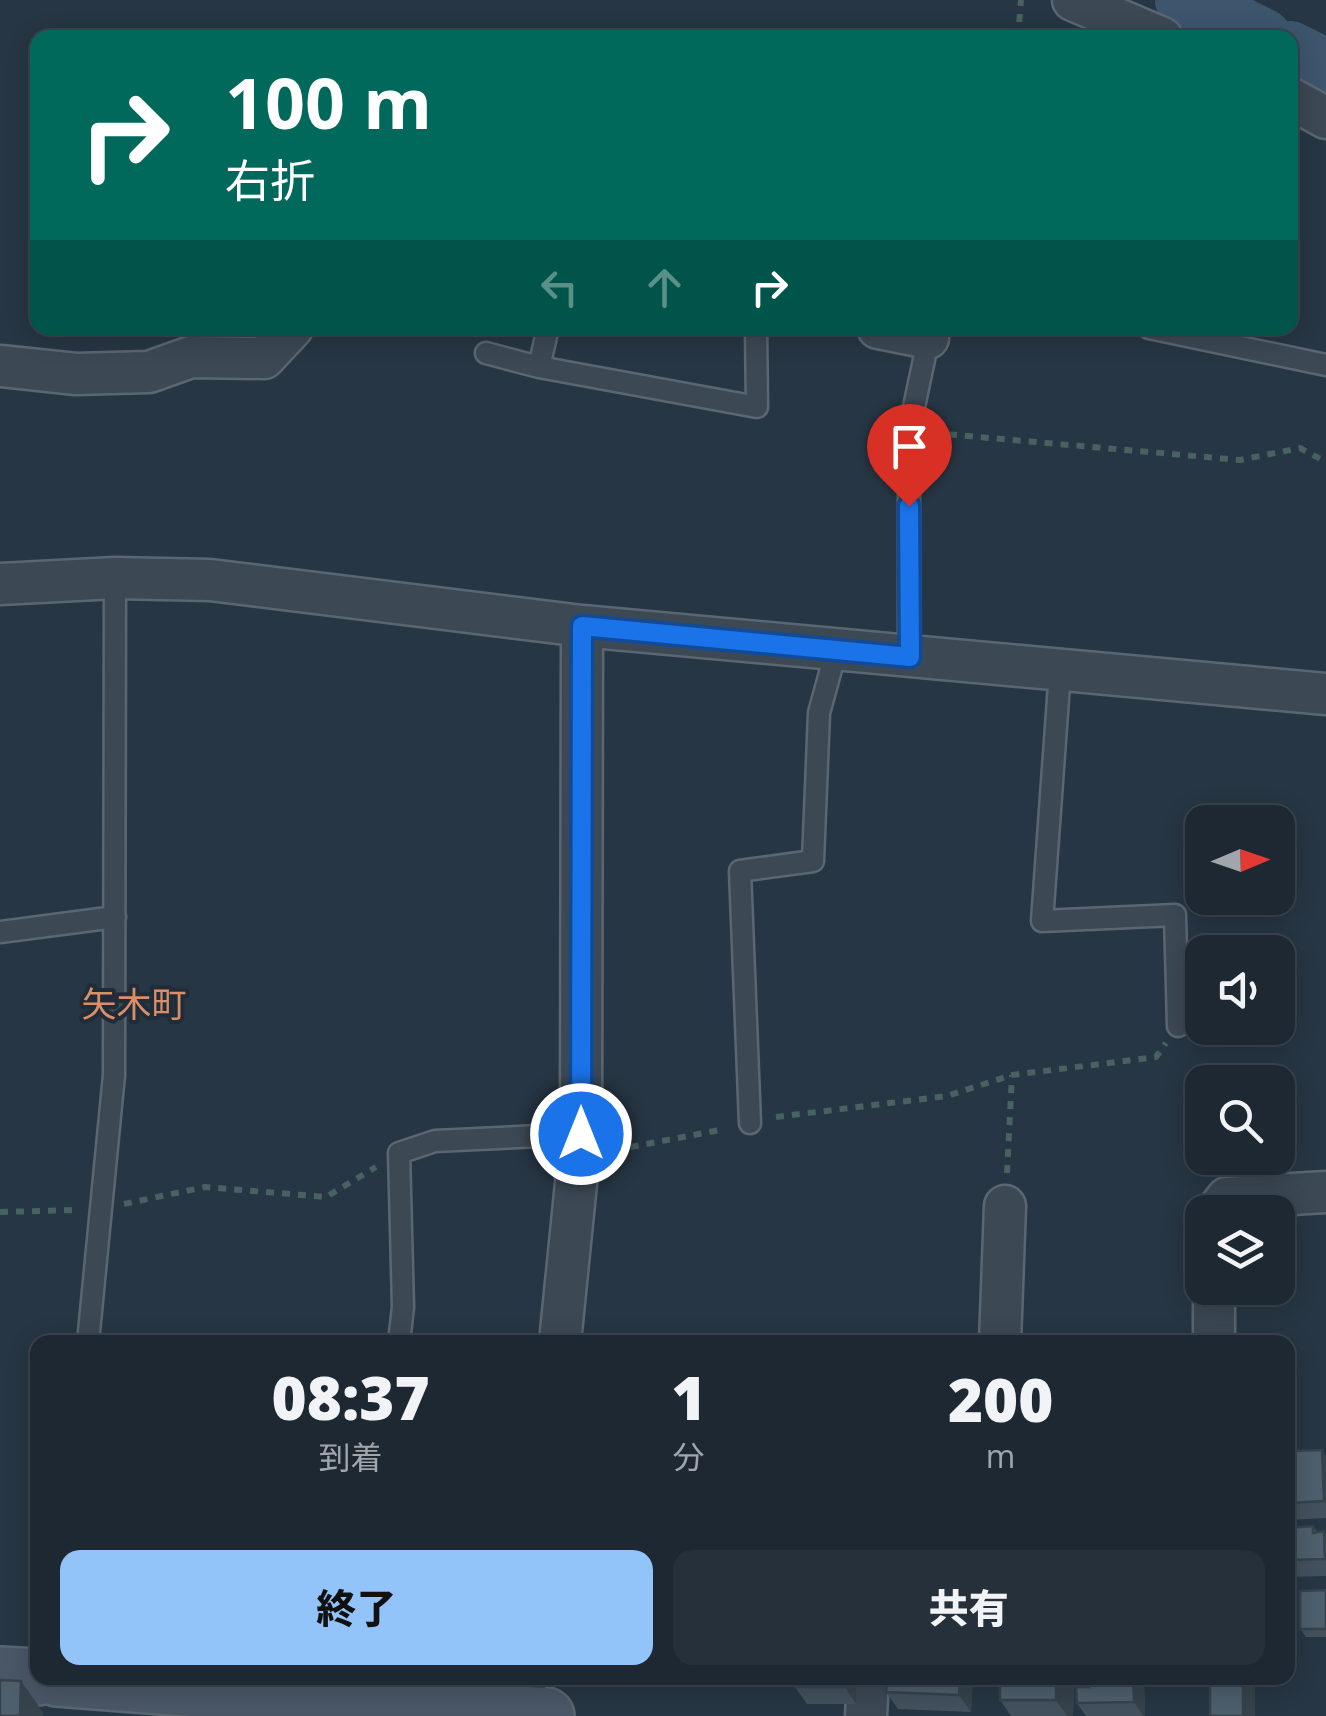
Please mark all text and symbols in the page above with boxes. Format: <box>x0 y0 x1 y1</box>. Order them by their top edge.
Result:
text: 100 m <box>225 54 432 150</box>
icon: right <box>60 70 190 200</box>
text: 右折 <box>225 149 315 210</box>
icon: left <box>532 260 587 315</box>
icon: ahead <box>637 260 692 315</box>
icon: right <box>742 260 797 315</box>
pin <box>867 404 952 507</box>
icon: arrive <box>882 419 937 474</box>
north arrow <box>1185 805 1295 915</box>
map controls <box>1185 805 1295 1305</box>
button: sound <box>1185 935 1295 1045</box>
district label: 矢木町 <box>81 980 187 1027</box>
button: search <box>1185 1065 1295 1175</box>
position arrow <box>529 1082 633 1186</box>
button: layers <box>1185 1195 1295 1305</box>
text: 08:37 <box>272 1356 430 1438</box>
text: 1 <box>671 1356 706 1438</box>
text: 200 <box>948 1358 1053 1440</box>
text: m <box>986 1434 1015 1477</box>
text: 到着 <box>319 1435 383 1478</box>
text: 分 <box>673 1435 705 1478</box>
button: 終了 <box>60 1550 653 1665</box>
button: 共有 <box>673 1550 1265 1665</box>

